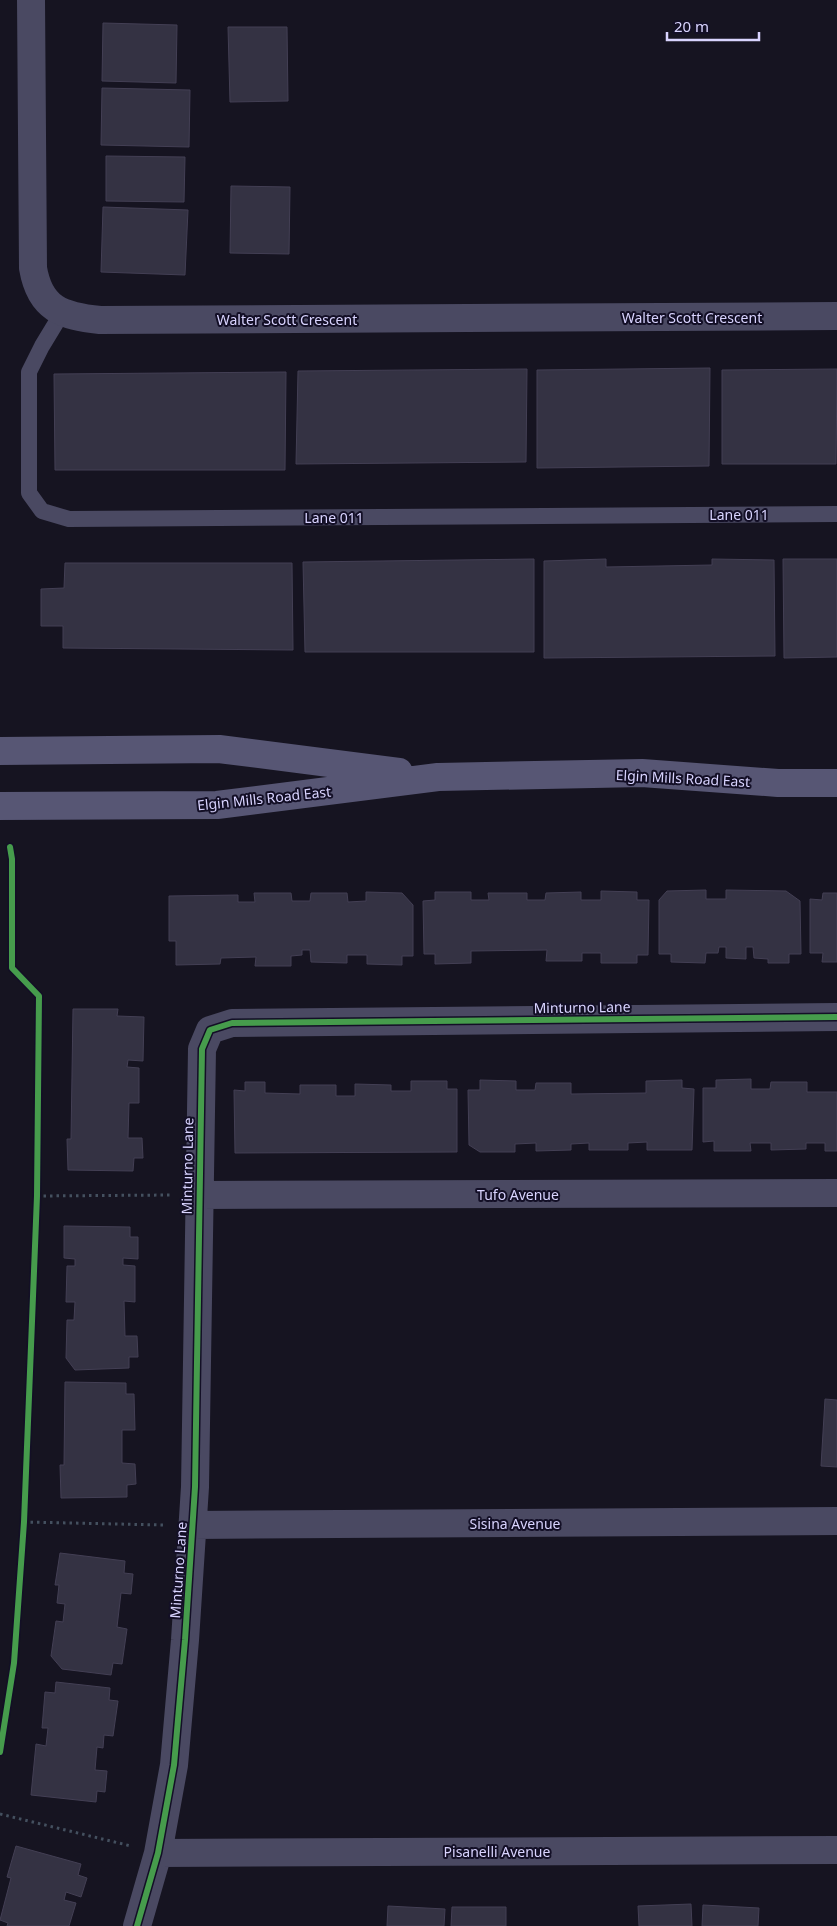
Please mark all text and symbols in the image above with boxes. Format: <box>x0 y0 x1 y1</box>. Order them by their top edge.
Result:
scale bar <box>667 10 760 42</box>
text: 20 m <box>674 16 709 36</box>
street label: Walter Scott Crescent <box>622 308 762 327</box>
street label: Walter Scott Crescent <box>217 310 357 329</box>
street label: Lane 011 <box>709 505 769 524</box>
street label: Lane 011 <box>304 508 364 527</box>
street label: Elgin Mills Road East <box>615 765 751 791</box>
street label: Elgin Mills Road East <box>196 782 332 814</box>
street label: Minturno Lane <box>533 997 631 1017</box>
street label: Minturno Lane <box>177 1117 197 1215</box>
street label: Tufo Avenue <box>477 1185 559 1204</box>
street label: Sisina Avenue <box>470 1514 561 1533</box>
street label: Minturno Lane <box>165 1521 191 1619</box>
street label: Pisanelli Avenue <box>444 1842 551 1861</box>

